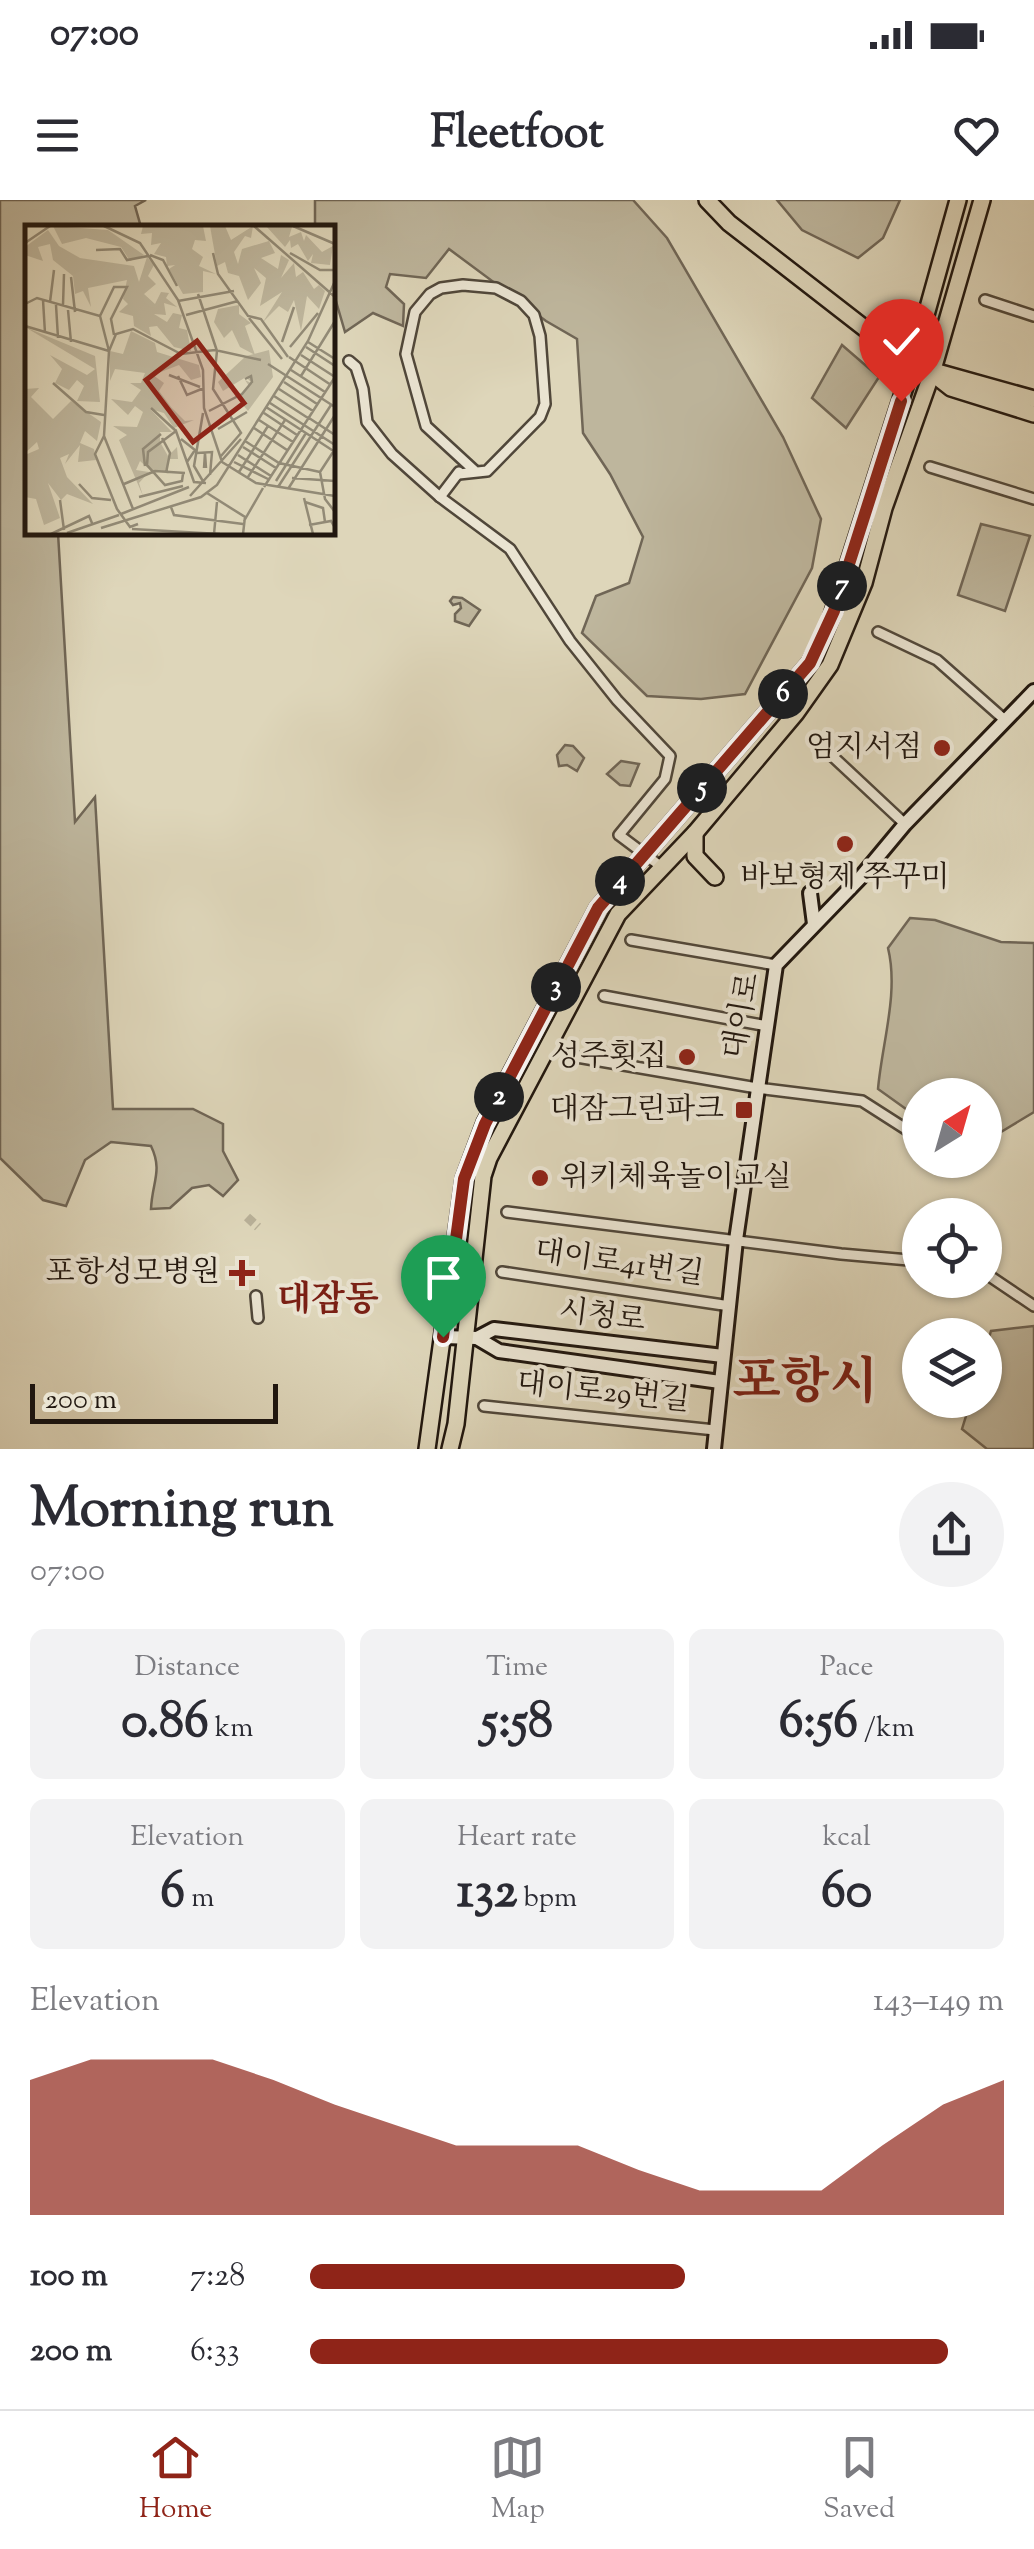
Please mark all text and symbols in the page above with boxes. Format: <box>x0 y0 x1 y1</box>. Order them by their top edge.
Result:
text: 07:00 <box>50 8 139 62</box>
text: Fleetfoot <box>430 103 604 168</box>
icon: menu <box>30 108 85 163</box>
icon: heart <box>949 108 1004 163</box>
inset map <box>25 225 335 535</box>
pin <box>859 299 944 402</box>
icon: check <box>874 314 929 369</box>
pin: 7 <box>817 561 867 611</box>
text: 7 <box>835 566 849 606</box>
pin: 6 <box>758 669 808 719</box>
text: 6 <box>776 674 790 714</box>
place label: 엄지서점 <box>806 727 922 770</box>
marker: 엄지서점 <box>931 737 953 759</box>
pin: 5 <box>677 763 727 813</box>
text: 5 <box>697 768 707 808</box>
marker: 바보형제 쭈꾸미 <box>834 833 856 855</box>
pin: 4 <box>595 856 645 906</box>
place label: 바보형제 쭈꾸미 <box>740 857 950 900</box>
text: 4 <box>613 861 627 901</box>
pin: 3 <box>531 962 581 1012</box>
text: 3 <box>550 967 562 1007</box>
street label: 대이로 <box>714 969 772 1063</box>
place label: 성주횟집 <box>551 1036 667 1079</box>
marker: 성주횟집 <box>676 1046 698 1068</box>
pin: 2 <box>474 1072 524 1122</box>
text: 2 <box>492 1077 506 1117</box>
north arrow <box>902 1078 1002 1178</box>
map controls <box>902 1078 1002 1418</box>
place label: 대잠그린파크 <box>550 1089 724 1132</box>
marker: 대잠그린파크 <box>733 1099 755 1121</box>
place label: 위키체육놀이교실 <box>560 1157 792 1200</box>
marker: 위키체육놀이교실 <box>529 1167 551 1189</box>
button: locate <box>902 1198 1002 1298</box>
street label: 대이로41번길 <box>532 1231 706 1297</box>
pin <box>401 1235 486 1338</box>
icon: arrive <box>416 1250 471 1305</box>
place label: 포항성모병원 <box>46 1252 220 1295</box>
marker: 포항성모병원 <box>229 1260 255 1286</box>
district label: 대잠동 <box>277 1276 379 1327</box>
street label: 시청로 <box>556 1290 648 1344</box>
button: layers <box>902 1318 1002 1418</box>
district label: 포항시 <box>733 1349 877 1421</box>
street label: 대이로29번길 <box>514 1363 692 1423</box>
scale bar <box>30 1379 278 1424</box>
text: 200 m <box>45 1381 117 1421</box>
text: Morning run <box>30 1472 334 1551</box>
button: share <box>899 1482 1004 1587</box>
text: 07:00 <box>30 1549 105 1595</box>
text: Distance <box>135 1648 240 1688</box>
text: Time <box>486 1648 548 1688</box>
text: Pace <box>820 1648 873 1688</box>
text: 0.86 <box>121 1688 209 1760</box>
text: 5:58 <box>481 1688 553 1760</box>
text: 6:56 <box>779 1688 858 1760</box>
text: km <box>209 1709 253 1749</box>
text: /km <box>858 1709 915 1749</box>
text: Elevation <box>131 1818 244 1858</box>
text: Heart rate <box>457 1818 577 1858</box>
text: kcal <box>823 1818 871 1858</box>
text: 6 <box>160 1858 185 1930</box>
text: 132 <box>457 1858 517 1930</box>
text: 60 <box>821 1858 872 1930</box>
text: m <box>185 1879 214 1919</box>
text: bpm <box>517 1879 577 1919</box>
text: Elevation <box>30 1979 160 2025</box>
text: 143–149 m <box>873 1979 1004 2025</box>
text: 100 m <box>30 2254 108 2300</box>
text: 7:28 <box>190 2254 245 2300</box>
text: 200 m <box>30 2329 112 2375</box>
text: 6:33 <box>190 2329 240 2375</box>
tab: Home <box>139 2430 212 2530</box>
tab: Map <box>490 2430 545 2530</box>
tab: Saved <box>823 2430 895 2530</box>

